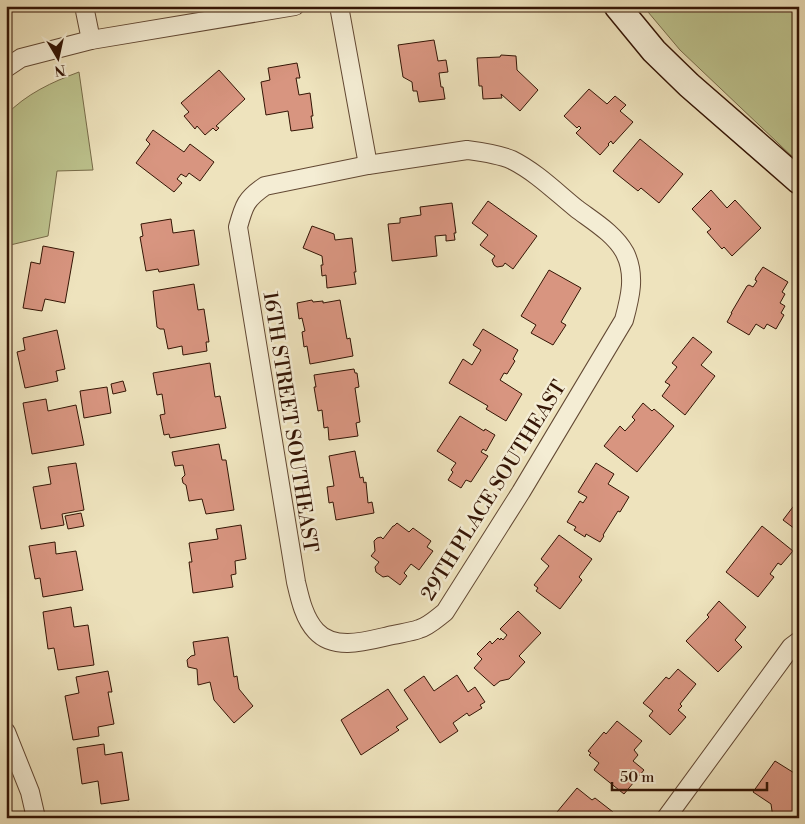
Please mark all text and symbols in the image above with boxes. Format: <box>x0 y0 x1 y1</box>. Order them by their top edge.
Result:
north arrow <box>32 32 82 82</box>
text: N <box>53 60 67 80</box>
street label: 16TH STREET SOUTHEAST <box>257 290 323 555</box>
street label: 29TH PLACE SOUTHEAST <box>416 376 572 605</box>
scale bar <box>612 759 768 791</box>
text: 50 m <box>620 768 654 787</box>

